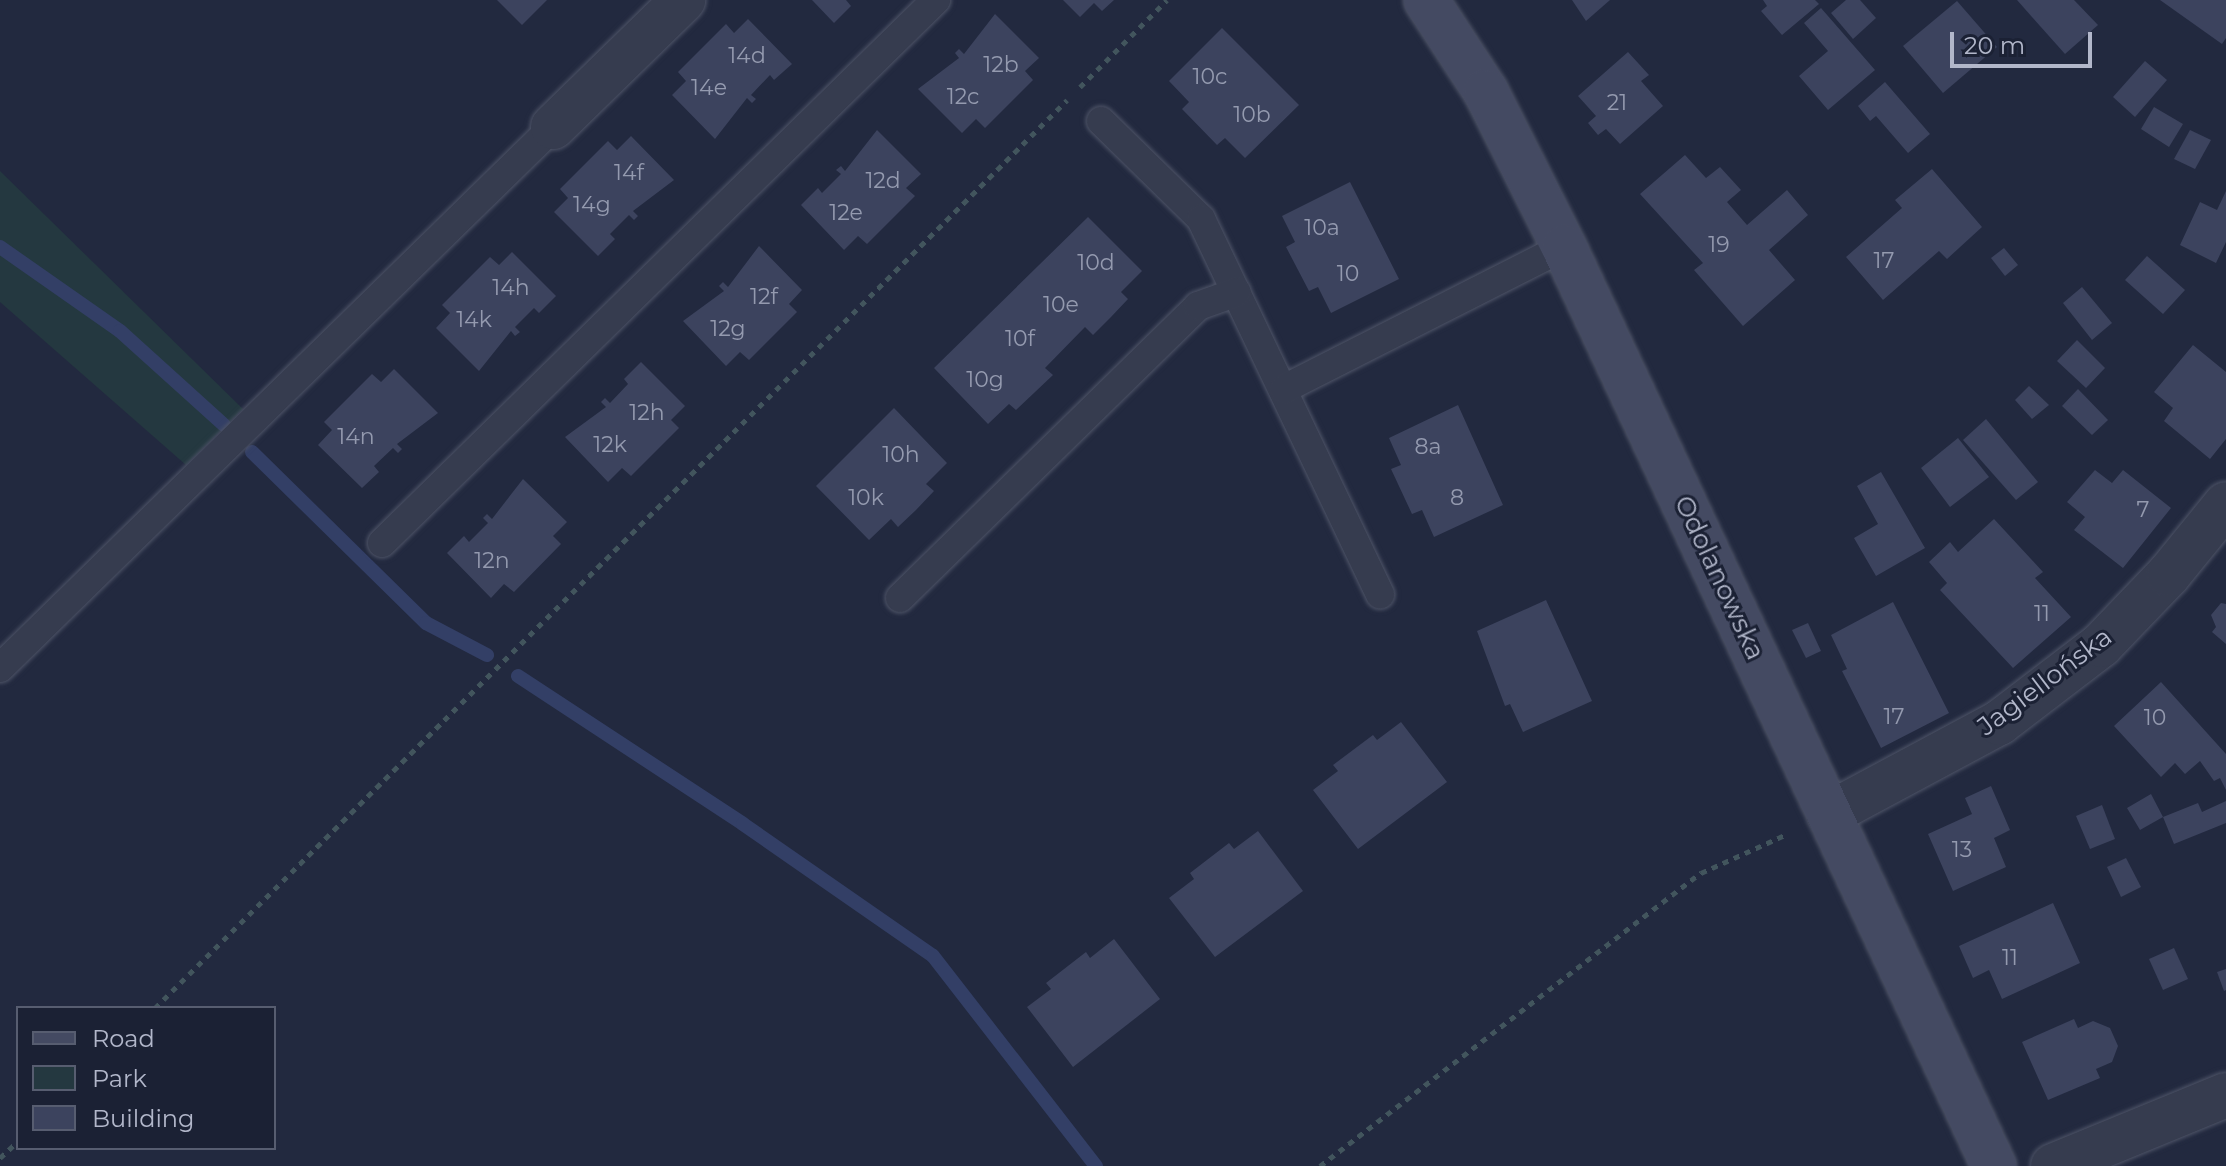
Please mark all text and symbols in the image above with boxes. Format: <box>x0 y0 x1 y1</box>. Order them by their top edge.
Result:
scale bar <box>1954 16 2096 66</box>
text: 20 m <box>1964 31 2025 60</box>
house number: 14d <box>728 43 766 69</box>
house number: 12b <box>983 52 1019 78</box>
house number: 10c <box>1193 64 1227 90</box>
house number: 14e <box>691 75 727 101</box>
house number: 12c <box>947 84 979 110</box>
house number: 21 <box>1607 90 1627 116</box>
house number: 10b <box>1233 102 1271 128</box>
house number: 14f <box>614 160 644 186</box>
house number: 12d <box>865 168 901 194</box>
house number: 14g <box>573 192 611 218</box>
house number: 12e <box>829 200 863 226</box>
house number: 10a <box>1304 215 1340 241</box>
house number: 19 <box>1708 232 1730 258</box>
house number: 17 <box>1874 248 1894 274</box>
house number: 10d <box>1077 250 1115 276</box>
house number: 10 <box>1337 261 1359 287</box>
house number: 14h <box>492 275 530 301</box>
house number: 12f <box>750 284 778 310</box>
house number: 10e <box>1043 292 1079 318</box>
house number: 14k <box>456 307 492 333</box>
house number: 12g <box>710 316 746 342</box>
house number: 10f <box>1005 326 1035 352</box>
house number: 10g <box>966 367 1004 393</box>
house number: 12h <box>629 400 665 426</box>
house number: 14n <box>337 424 375 450</box>
house number: 12k <box>593 432 627 458</box>
house number: 8a <box>1414 434 1442 460</box>
house number: 10h <box>882 442 920 468</box>
house number: 10k <box>848 485 884 511</box>
house number: 8 <box>1450 485 1464 511</box>
street label: Odolanowska <box>1667 491 1771 665</box>
house number: 7 <box>2137 497 2149 523</box>
house number: 12n <box>474 548 510 574</box>
house number: 11 <box>2034 601 2050 627</box>
street label: Jagiellońska <box>1972 621 2118 743</box>
house number: 17 <box>1884 704 1904 730</box>
house number: 10 <box>2144 705 2166 731</box>
house number: 13 <box>1952 837 1972 863</box>
house number: 11 <box>2002 945 2018 971</box>
legend <box>16 1006 276 1150</box>
text: Road <box>92 1024 155 1053</box>
text: Park <box>92 1064 147 1093</box>
text: Building <box>92 1104 195 1133</box>

